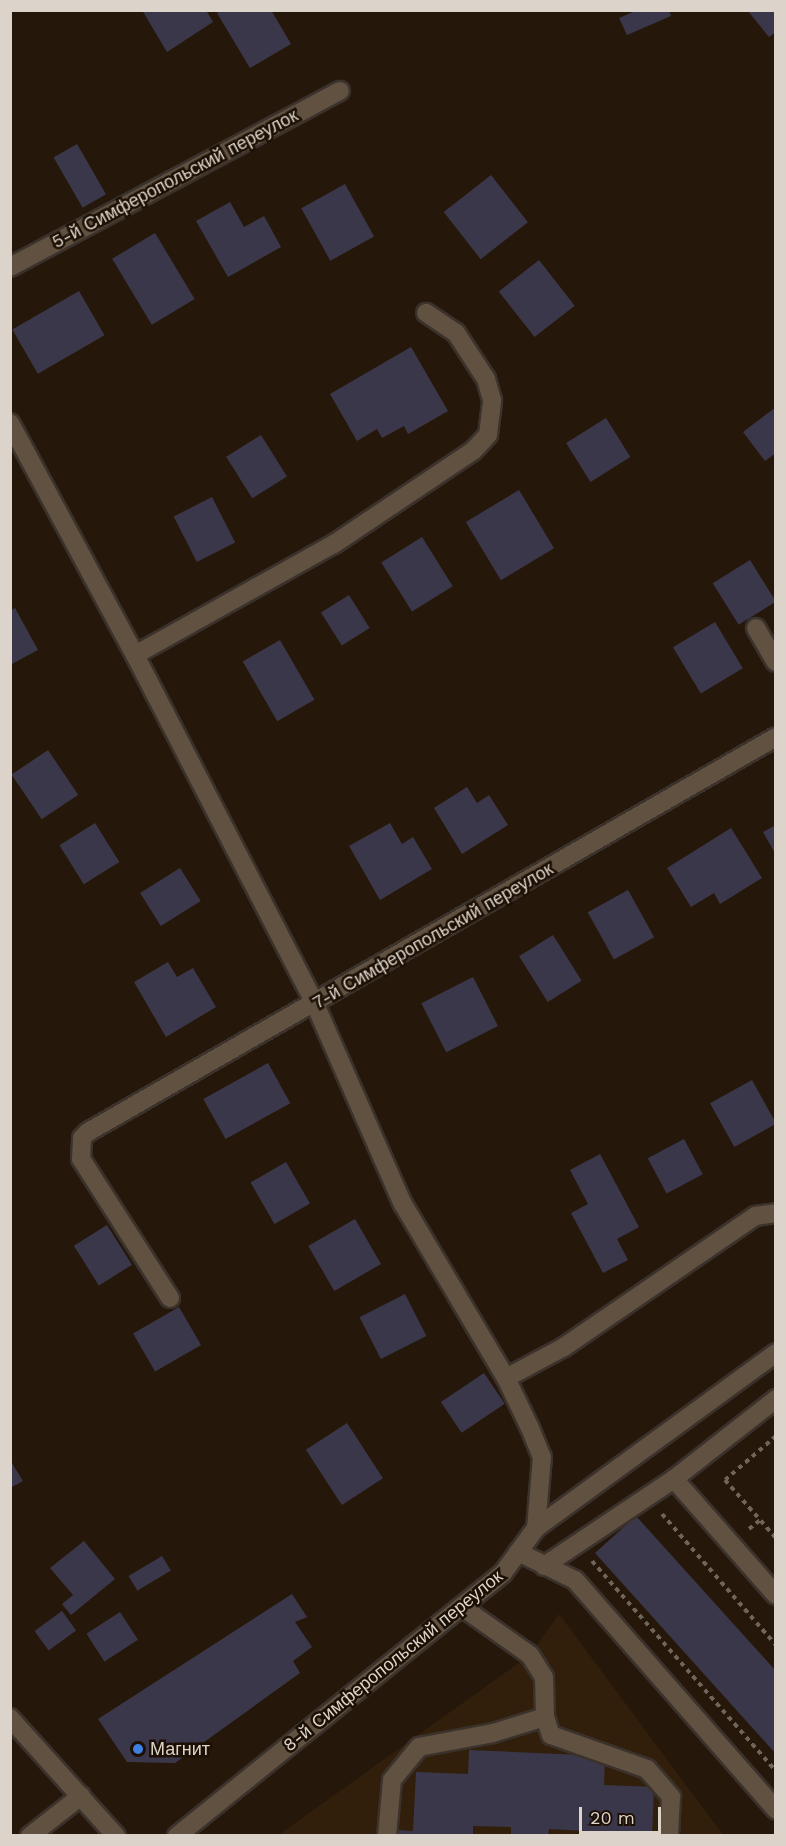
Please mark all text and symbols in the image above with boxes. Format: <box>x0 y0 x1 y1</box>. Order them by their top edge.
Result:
street label: 5-й Симферопольский переулок <box>48 105 302 253</box>
street label: 7-й Симферопольский переулок <box>309 858 557 1014</box>
street label: 8-й Симферопольский переулок <box>279 1566 507 1756</box>
place label: Магнит <box>150 1738 210 1760</box>
marker: Магнит <box>131 1742 145 1756</box>
scale bar <box>582 1795 664 1833</box>
text: 20 m <box>590 1807 635 1828</box>

